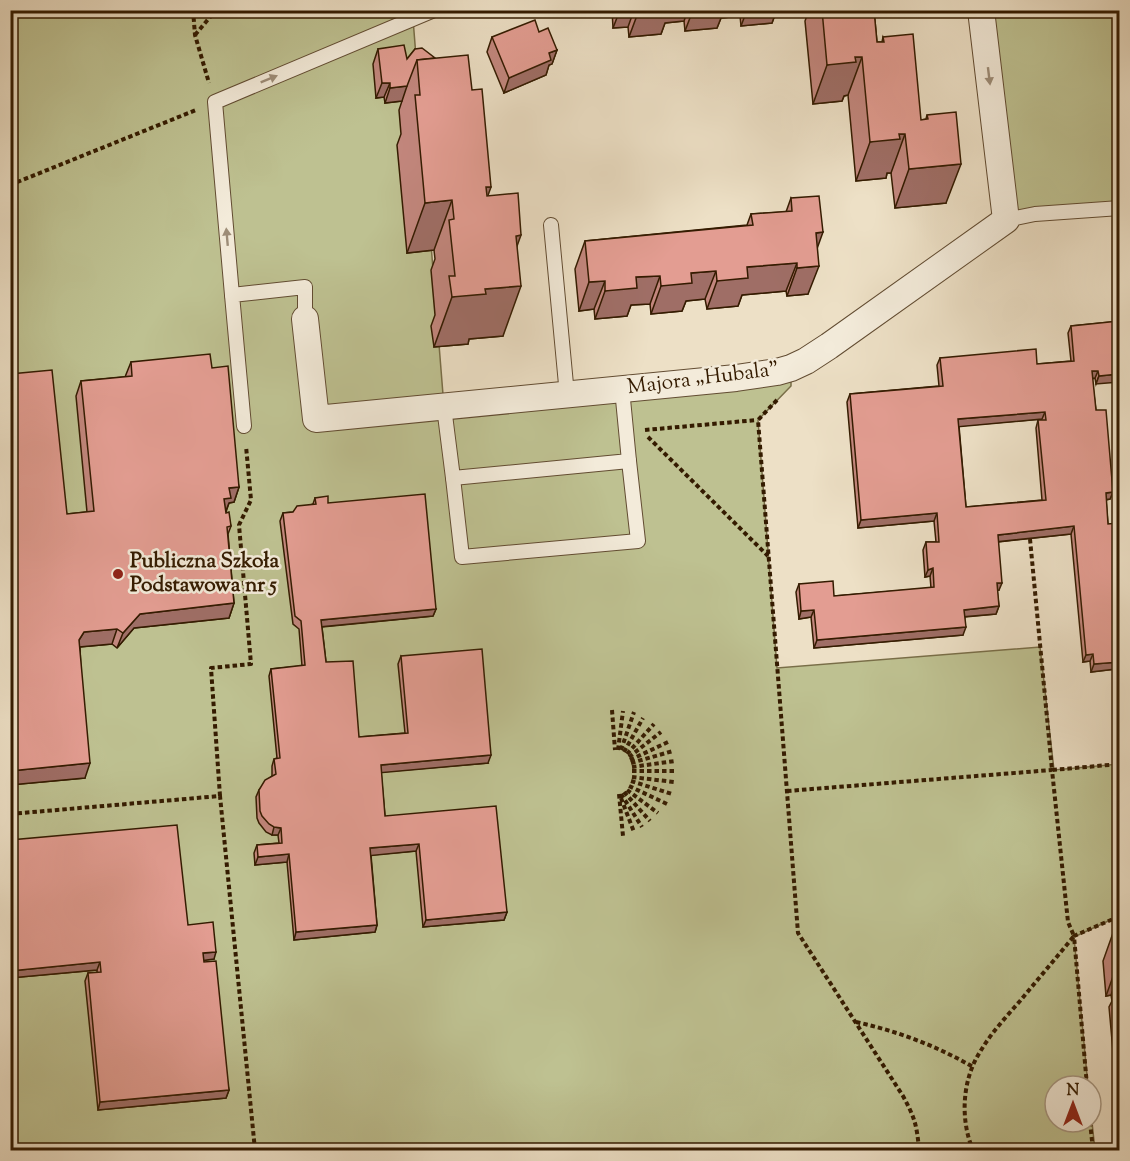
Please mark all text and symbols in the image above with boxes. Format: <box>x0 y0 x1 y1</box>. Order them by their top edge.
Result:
one-way arrow <box>984 66 993 85</box>
one-way arrow <box>260 74 278 83</box>
one-way arrow <box>222 227 232 246</box>
street label: Majora „Hubala” <box>626 355 780 403</box>
place label: Publiczna Szkoła Podstawowa nr 5 <box>130 547 279 601</box>
marker: Publiczna Szkoła Podstawowa nr 5 <box>111 567 125 581</box>
north arrow <box>1043 1074 1103 1134</box>
text: N <box>1067 1080 1080 1103</box>

